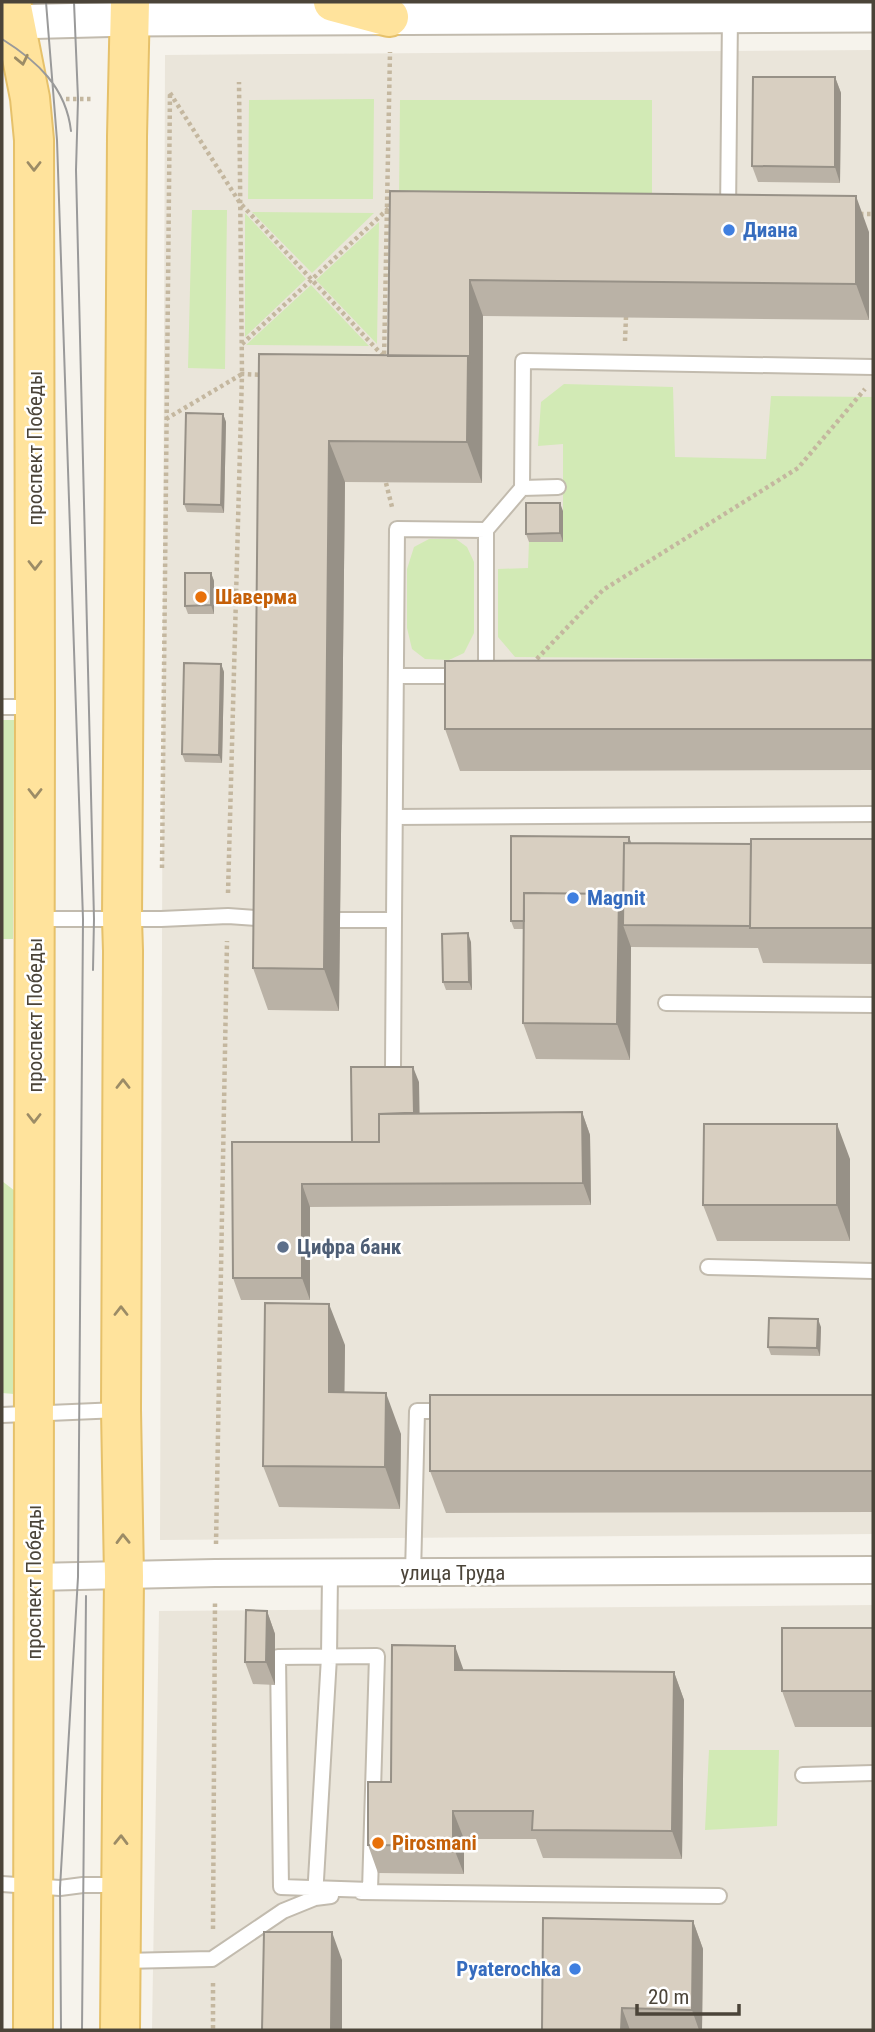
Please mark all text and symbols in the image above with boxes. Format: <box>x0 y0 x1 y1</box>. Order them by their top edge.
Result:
one-way arrow <box>13 54 28 66</box>
one-way arrow <box>26 162 42 172</box>
place label: Диана <box>743 218 798 242</box>
marker: Диана <box>721 222 737 238</box>
street label: проспект Победы <box>23 371 47 525</box>
one-way arrow <box>27 561 43 571</box>
place label: Шаверма <box>215 585 297 609</box>
marker: Шаверма <box>193 589 209 605</box>
one-way arrow <box>27 788 43 799</box>
place label: Magnit <box>587 886 645 910</box>
marker: Magnit <box>565 890 581 906</box>
street label: проспект Победы <box>23 938 47 1092</box>
one-way arrow <box>115 1078 131 1088</box>
one-way arrow <box>26 1114 42 1124</box>
place label: Цифра банк <box>297 1235 402 1259</box>
marker: Цифра банк <box>275 1239 291 1255</box>
one-way arrow <box>114 1305 129 1316</box>
street label: проспект Победы <box>22 1505 46 1659</box>
one-way arrow <box>116 1533 131 1544</box>
street label: улица Труда <box>401 1561 505 1585</box>
place label: Pirosmani <box>392 1831 477 1855</box>
one-way arrow <box>113 1834 129 1844</box>
marker: Pirosmani <box>370 1835 386 1851</box>
place label: Pyaterochka <box>456 1957 561 1981</box>
marker: Pyaterochka <box>567 1961 583 1977</box>
scale bar <box>637 1972 738 2016</box>
text: 20 m <box>648 1985 689 2009</box>

